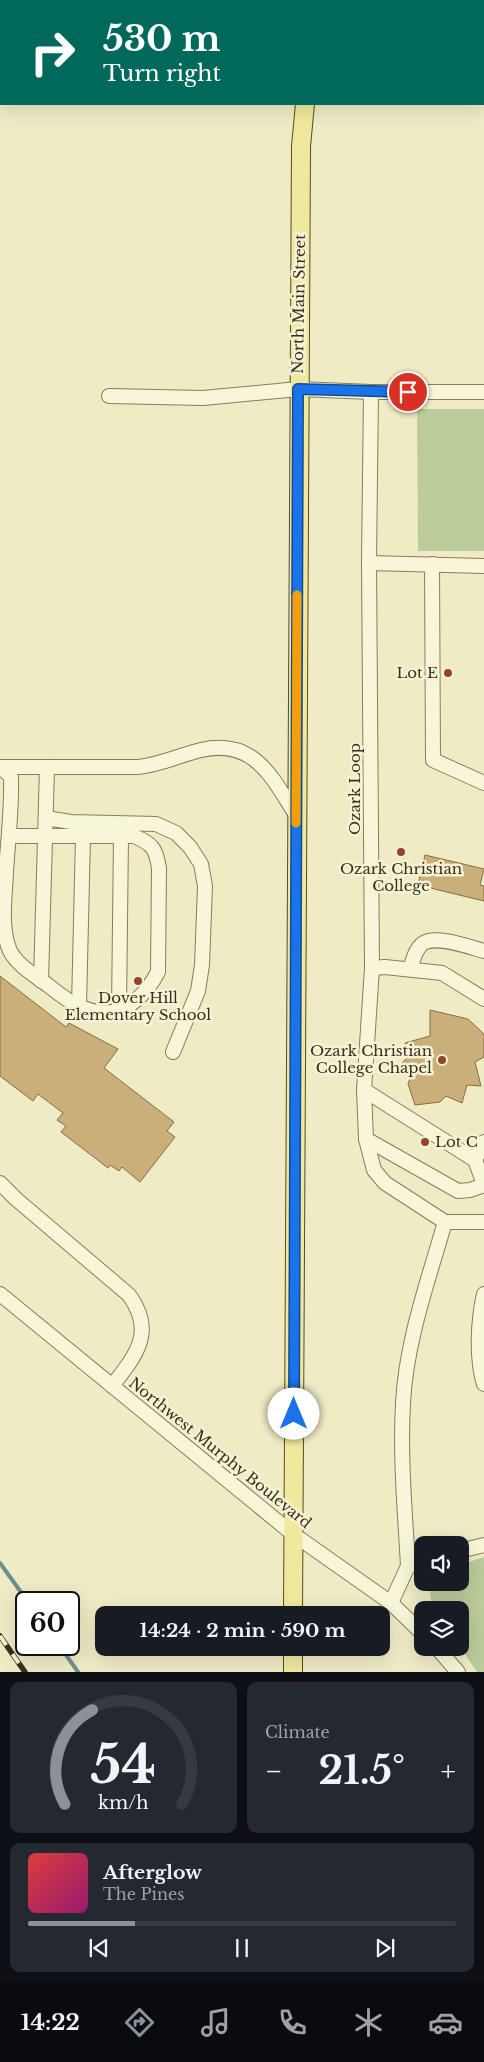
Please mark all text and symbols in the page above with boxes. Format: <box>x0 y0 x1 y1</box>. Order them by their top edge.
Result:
text: 530 m <box>103 17 221 60</box>
icon: right <box>20 20 85 85</box>
text: Turn right <box>103 60 221 87</box>
street label: North Main Street <box>288 234 309 374</box>
pin <box>387 371 429 413</box>
icon: arrive <box>394 378 422 406</box>
place label: Lot E <box>396 663 438 682</box>
marker: Lot E <box>442 667 454 679</box>
street label: Ozark Loop <box>345 743 364 835</box>
marker: Ozark Christian College <box>395 846 407 858</box>
place label: Ozark Christian College <box>340 859 462 895</box>
marker: Dover Hill Elementary School <box>132 975 144 987</box>
place label: Dover Hill Elementary School <box>65 988 211 1024</box>
place label: Ozark Christian College Chapel <box>310 1041 432 1077</box>
marker: Ozark Christian College Chapel <box>436 1054 448 1066</box>
place label: Lot C <box>435 1132 478 1151</box>
marker: Lot C <box>419 1136 431 1148</box>
street label: Northwest Murphy Boulevard <box>125 1373 316 1532</box>
position arrow <box>267 1387 319 1439</box>
map controls <box>414 1536 469 1656</box>
button: sound <box>414 1536 469 1591</box>
speed limit sign: 60 <box>15 1591 80 1656</box>
button: layers <box>414 1601 469 1656</box>
text: 14:24 · 2 min · 590 m <box>140 1619 345 1642</box>
text: Climate <box>265 1722 330 1742</box>
text: 54 <box>91 1733 156 1797</box>
text: 21.5° <box>318 1747 405 1794</box>
text: − <box>265 1754 283 1789</box>
text: + <box>441 1754 456 1789</box>
text: km/h <box>98 1792 149 1814</box>
text: Afterglow <box>103 1861 202 1884</box>
text: The Pines <box>103 1884 185 1904</box>
icon: previous <box>85 1934 113 1962</box>
icon: pause <box>228 1934 256 1962</box>
icon: next <box>371 1934 399 1962</box>
icon: directions <box>122 2005 157 2040</box>
icon: music <box>198 2005 233 2040</box>
icon: phone <box>275 2005 310 2040</box>
icon: climate <box>351 2005 386 2040</box>
icon: car <box>428 2005 463 2040</box>
text: 14:22 <box>21 2009 80 2036</box>

